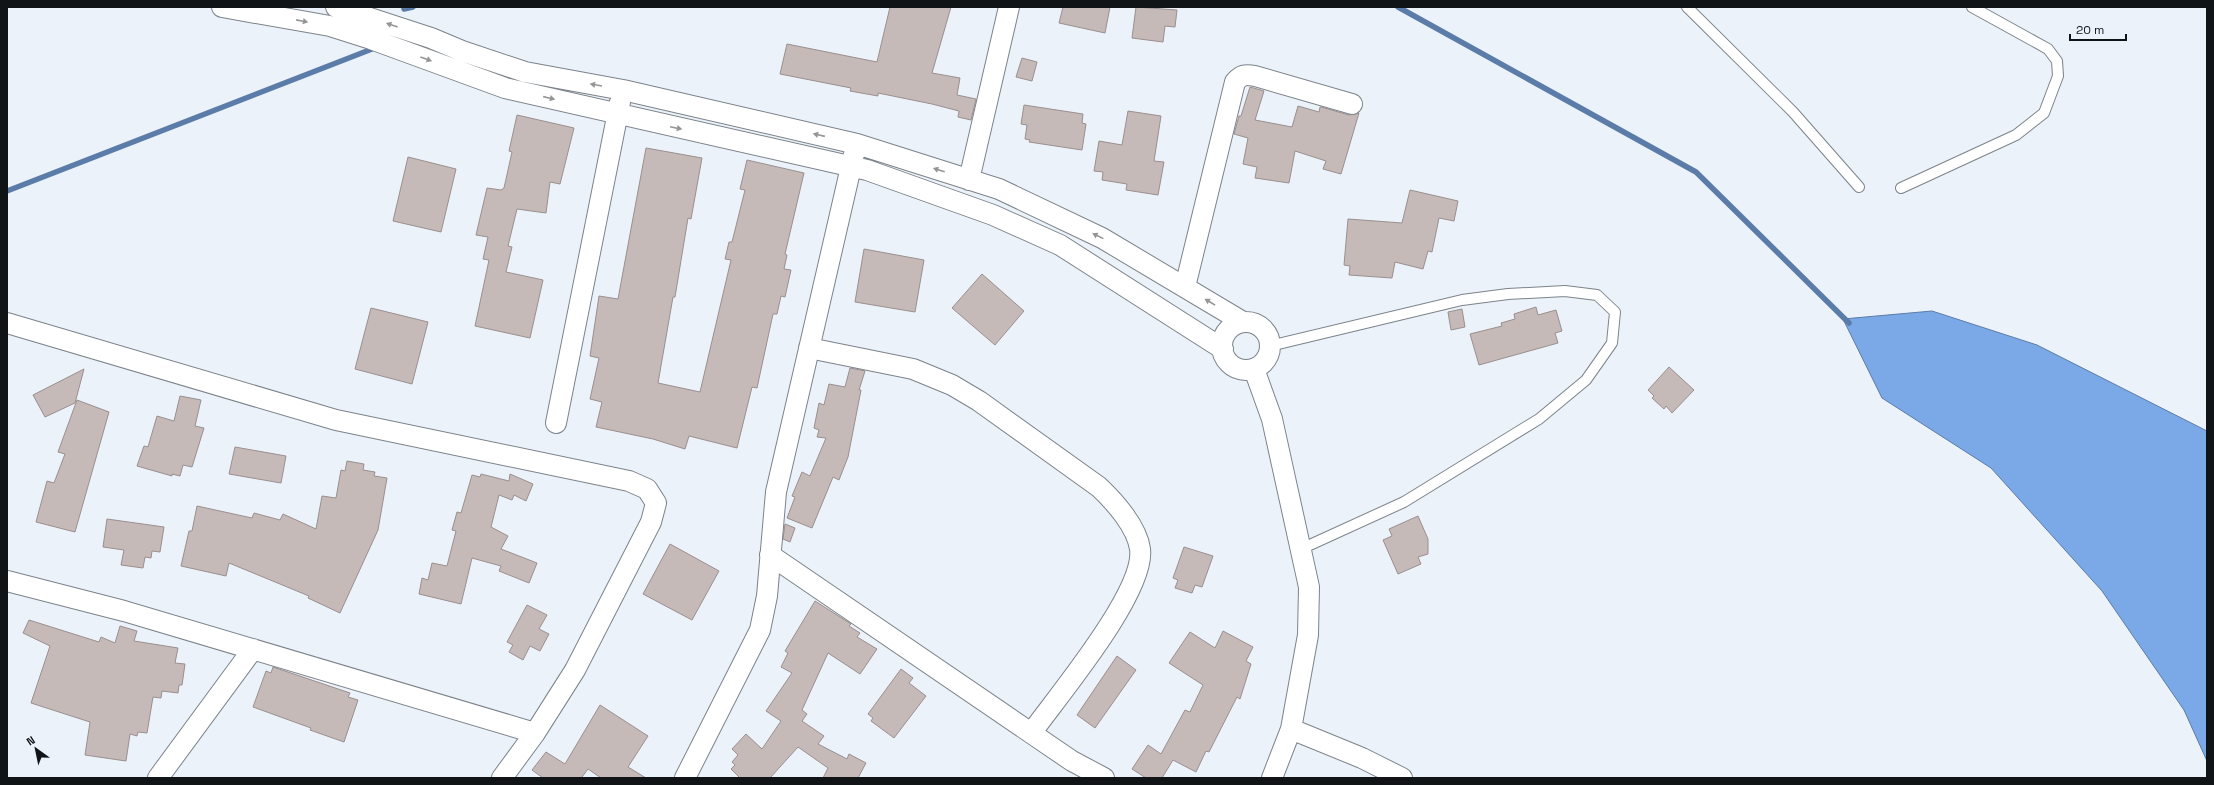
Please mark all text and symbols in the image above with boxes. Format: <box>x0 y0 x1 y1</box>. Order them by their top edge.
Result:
scale bar <box>2070 16 2126 42</box>
one-way arrow <box>296 18 308 24</box>
one-way arrow <box>385 21 397 27</box>
text: 20 m <box>2076 22 2104 38</box>
one-way arrow <box>420 56 432 62</box>
one-way arrow <box>590 82 602 88</box>
one-way arrow <box>543 96 556 102</box>
one-way arrow <box>670 125 682 131</box>
one-way arrow <box>813 132 825 138</box>
one-way arrow <box>933 167 945 173</box>
one-way arrow <box>1092 233 1104 239</box>
one-way arrow <box>1204 299 1216 306</box>
north arrow <box>16 729 56 769</box>
text: N <box>24 733 37 748</box>

